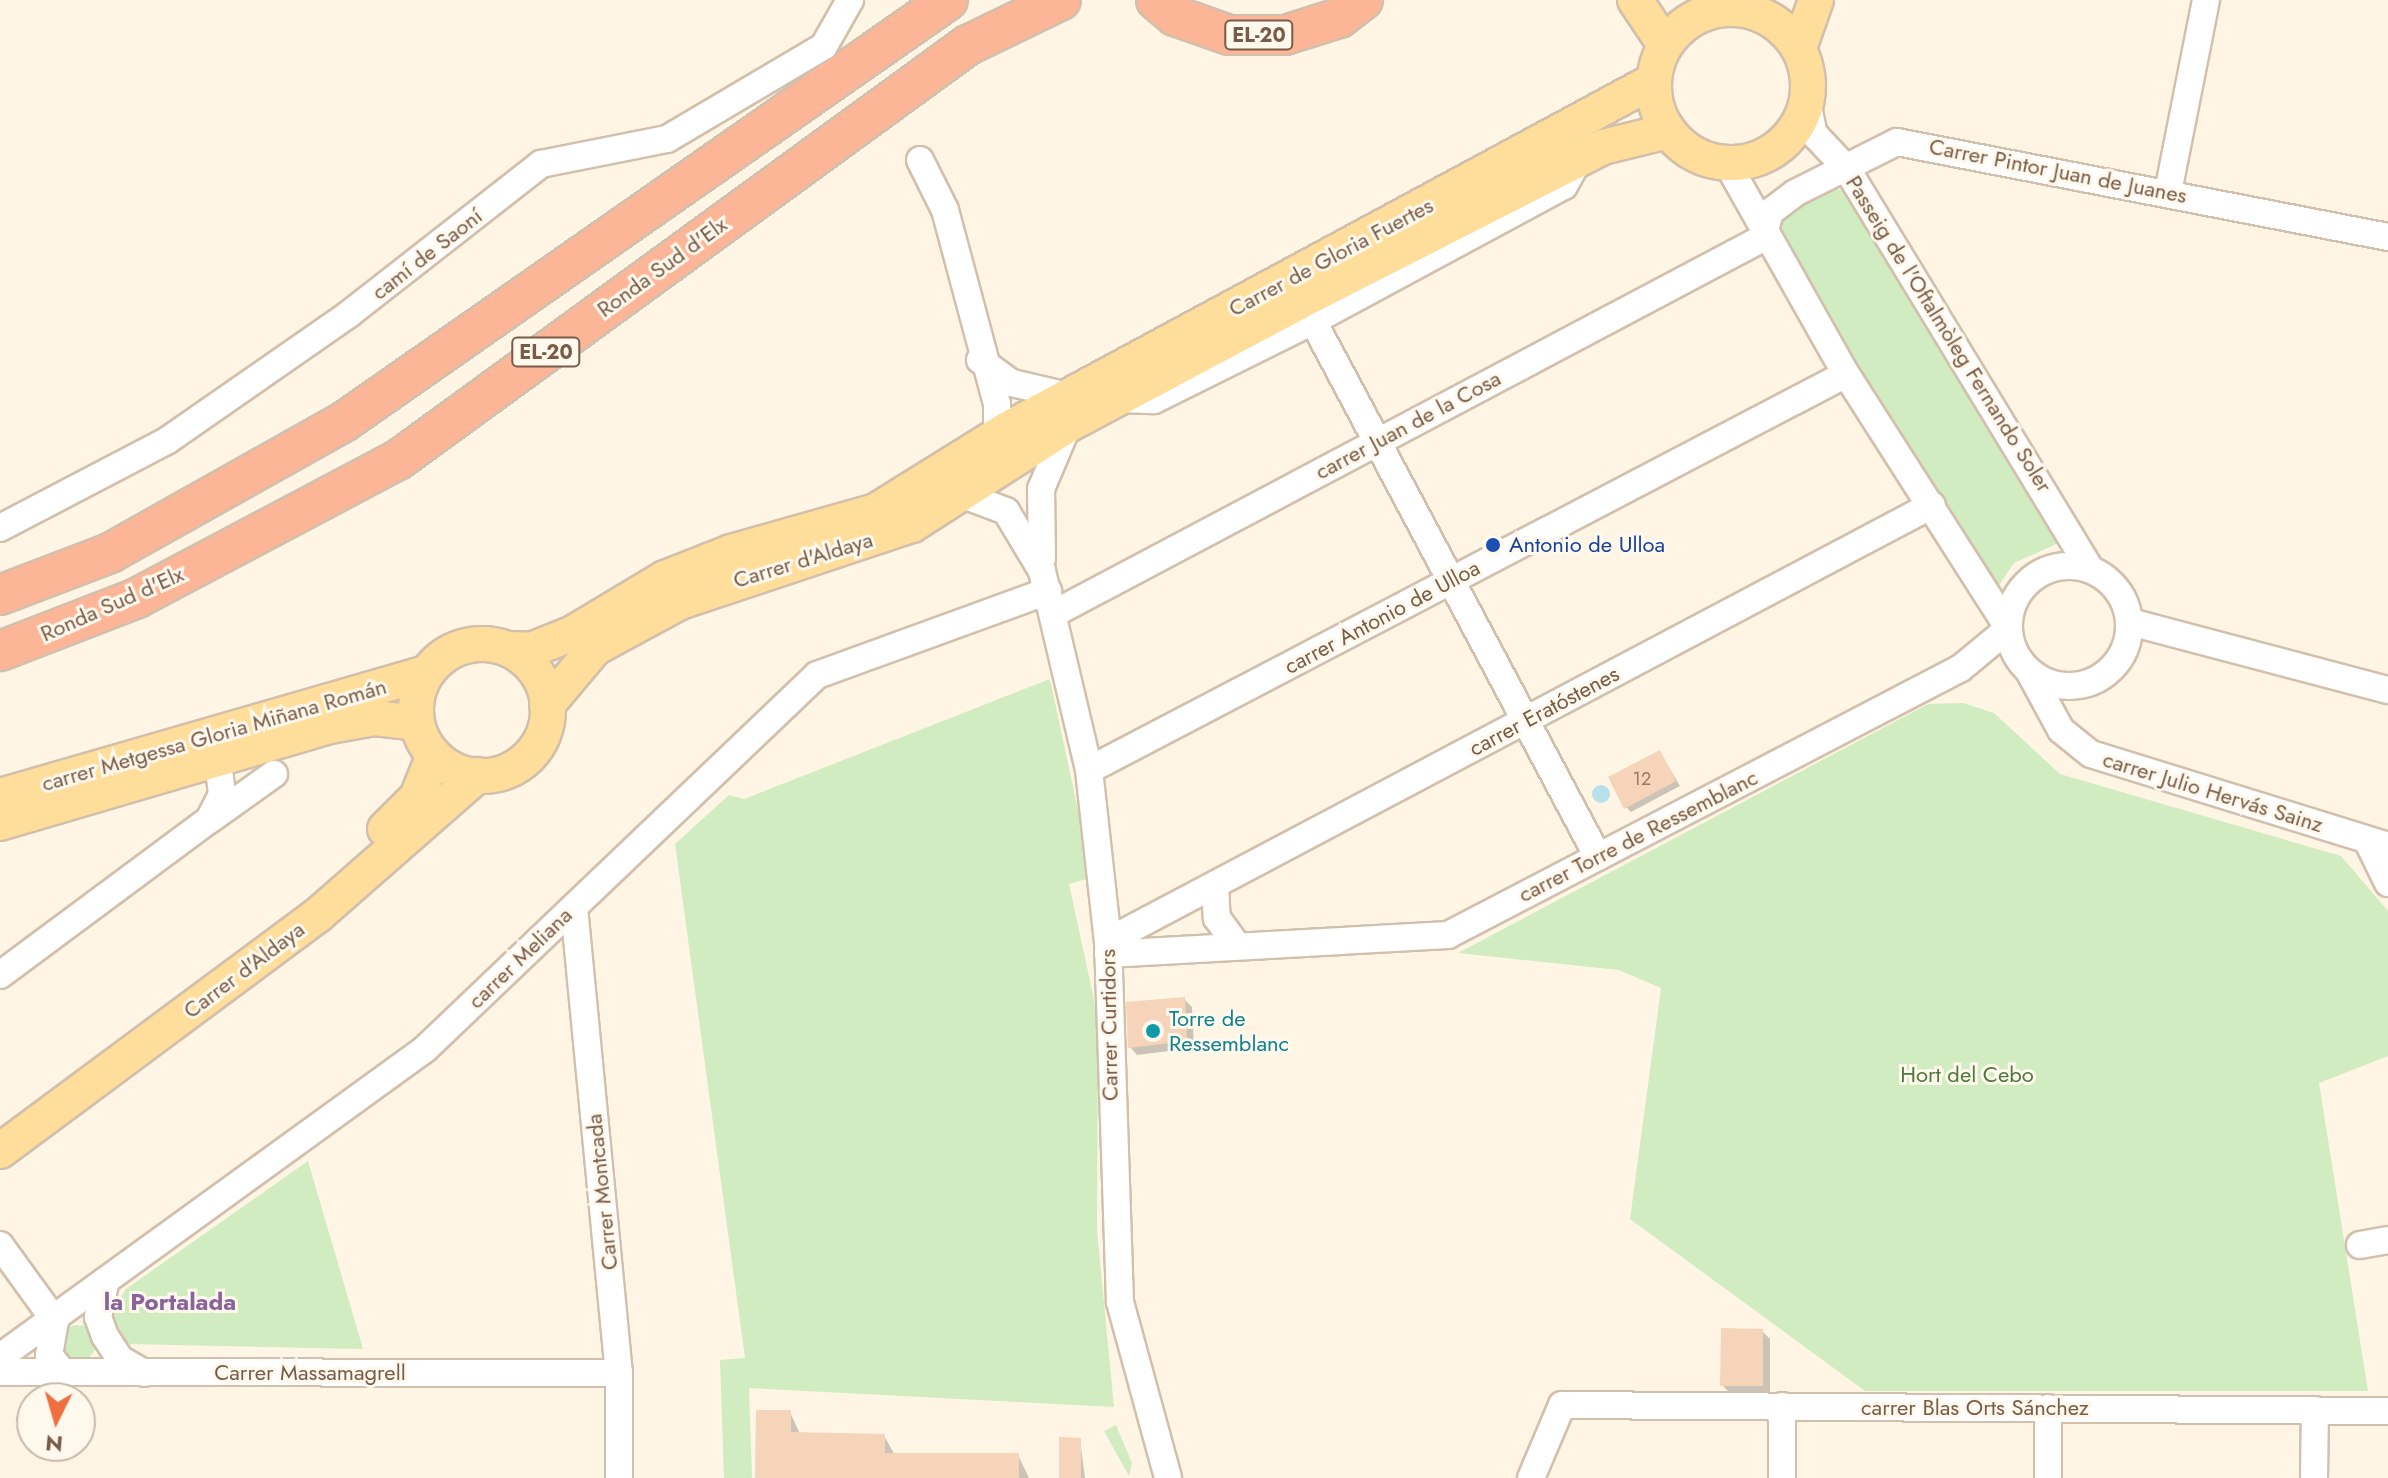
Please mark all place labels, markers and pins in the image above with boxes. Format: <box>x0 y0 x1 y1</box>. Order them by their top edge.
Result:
place label: Antonio de Ulloa <box>1509 532 1665 558</box>
marker: Antonio de Ulloa <box>1484 536 1502 554</box>
place label: Torre de Ressemblanc <box>1169 1005 1289 1056</box>
marker: Torre de Ressemblanc <box>1144 1022 1162 1040</box>

